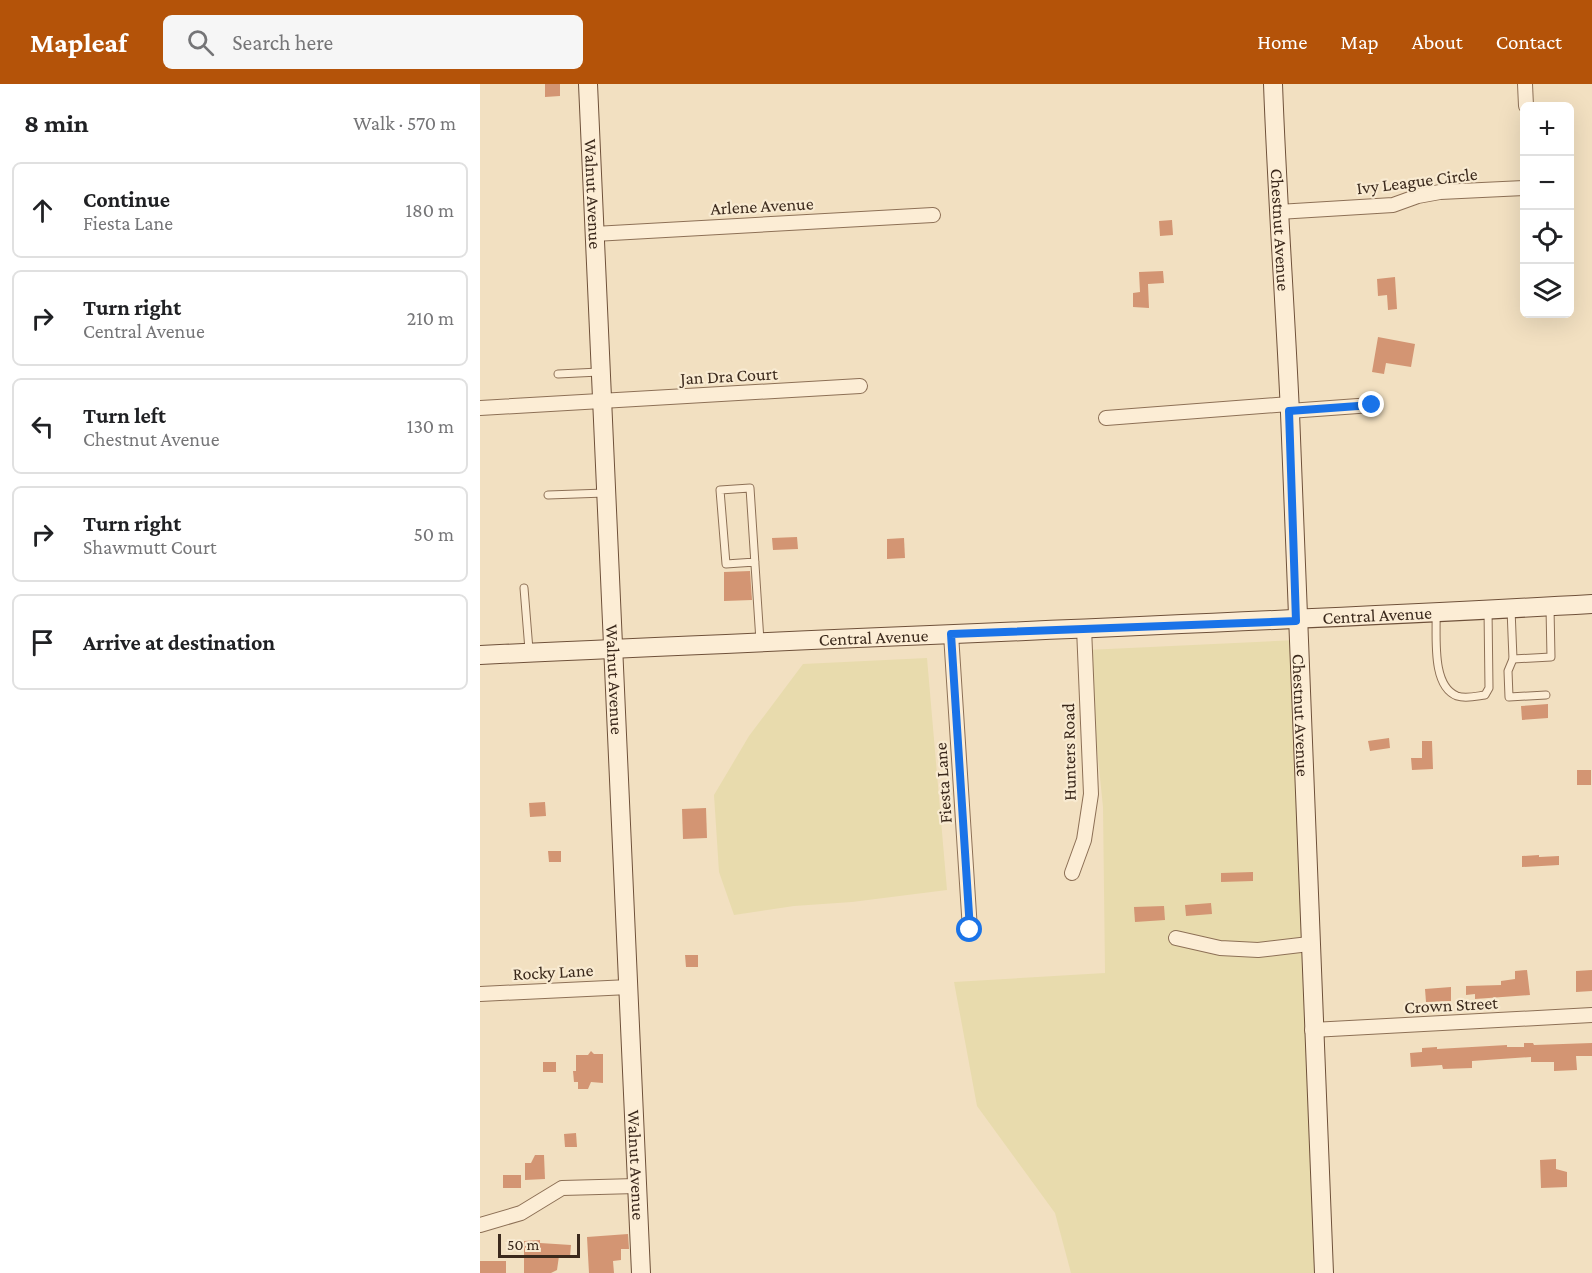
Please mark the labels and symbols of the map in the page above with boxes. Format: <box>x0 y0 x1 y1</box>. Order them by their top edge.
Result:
street label: Walnut Avenue <box>580 138 605 250</box>
street label: Ivy League Circle <box>1355 164 1479 198</box>
street label: Chestnut Avenue <box>1267 168 1294 292</box>
street label: Arlene Avenue <box>710 193 814 219</box>
street label: Jan Dra Court <box>678 363 779 389</box>
route end <box>1358 391 1384 417</box>
street label: Central Avenue <box>1322 603 1432 628</box>
street label: Walnut Avenue <box>602 624 627 735</box>
street label: Central Avenue <box>818 625 929 650</box>
street label: Chestnut Avenue <box>1289 653 1313 777</box>
street label: Hunters Road <box>1058 702 1080 801</box>
street label: Fiesta Lane <box>930 742 956 824</box>
route start <box>956 916 982 942</box>
street label: Rocky Lane <box>512 960 594 984</box>
street label: Crown Street <box>1404 992 1499 1017</box>
street label: Walnut Avenue <box>624 1109 649 1221</box>
scale bar <box>498 1231 580 1258</box>

